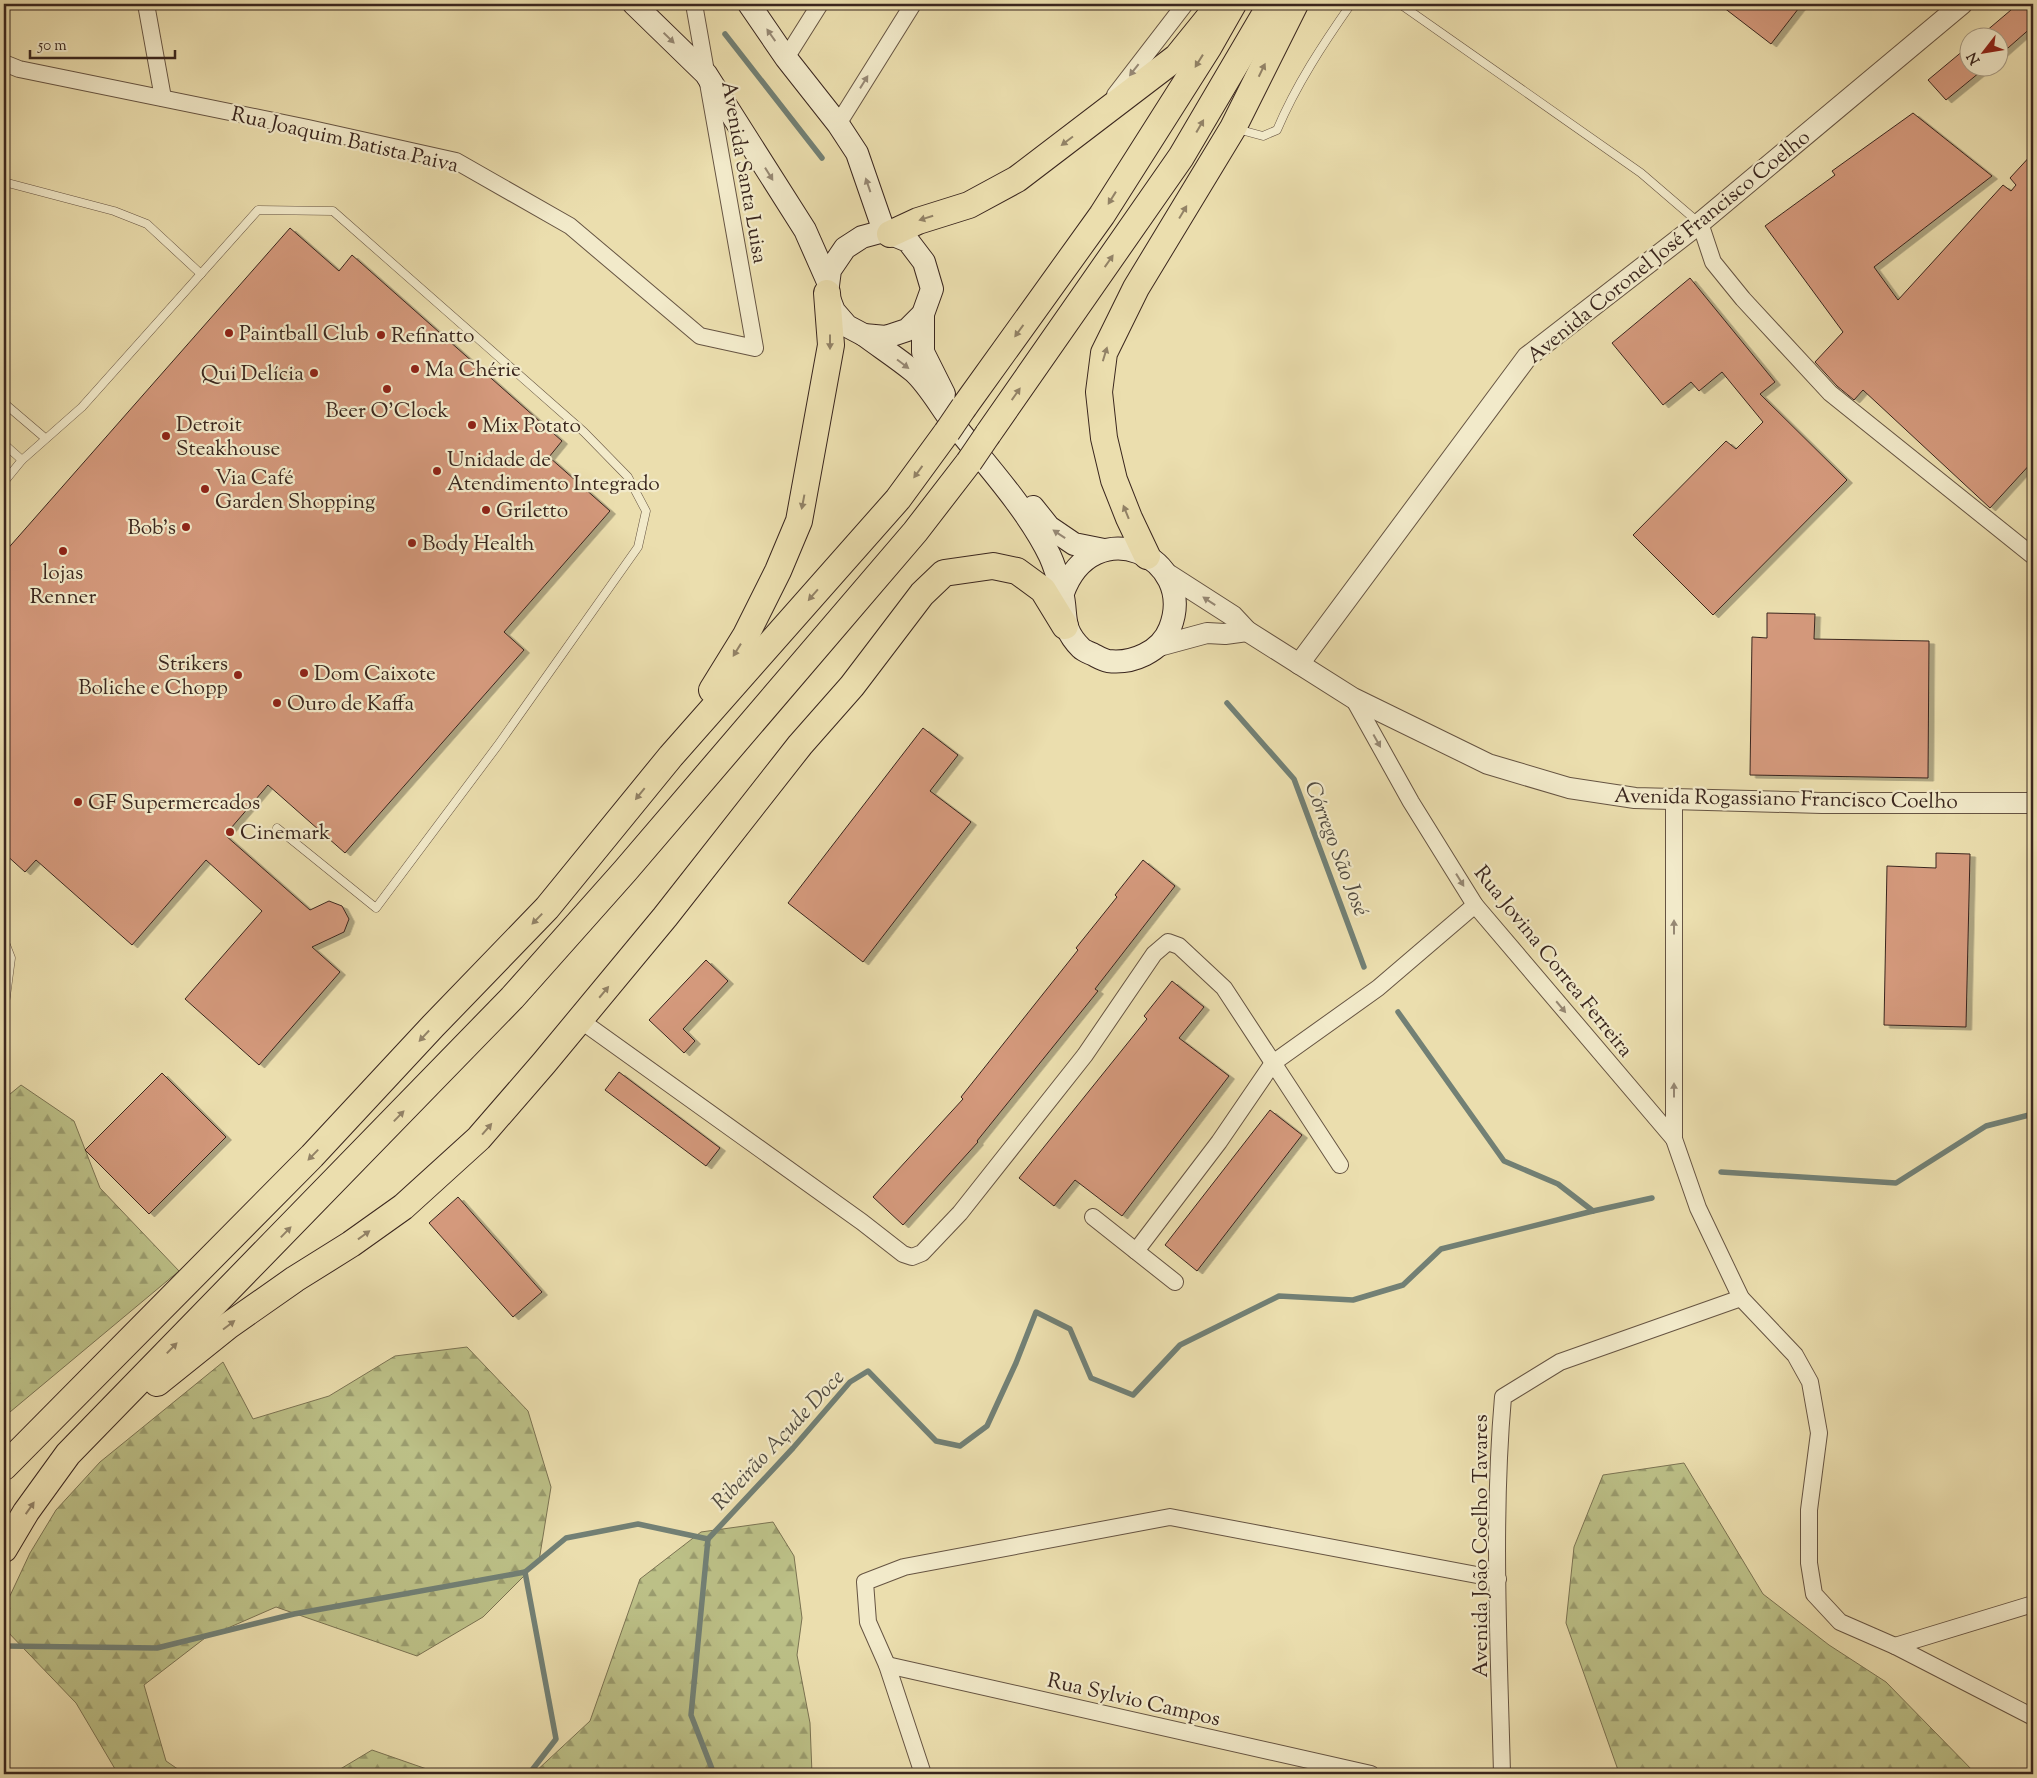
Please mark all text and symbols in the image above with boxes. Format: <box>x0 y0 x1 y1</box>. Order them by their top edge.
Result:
scale bar <box>30 28 175 60</box>
one-way arrow <box>766 28 776 42</box>
north arrow <box>1960 28 2010 78</box>
one-way arrow <box>663 31 675 43</box>
text: 50 m <box>37 36 67 57</box>
text: N <box>1963 48 1986 68</box>
one-way arrow <box>1195 54 1204 67</box>
one-way arrow <box>1129 63 1139 77</box>
one-way arrow <box>1258 63 1266 77</box>
one-way arrow <box>859 76 868 89</box>
street label: Avenida Santa Luisa <box>712 79 774 266</box>
street label: Rua Joaquim Batista Paiva <box>228 100 461 182</box>
one-way arrow <box>1195 119 1204 132</box>
street label: Avenida Coronel José Francisco Coelho <box>1521 124 1817 372</box>
one-way arrow <box>1060 136 1074 146</box>
one-way arrow <box>765 168 774 181</box>
one-way arrow <box>864 177 872 192</box>
one-way arrow <box>1108 192 1117 205</box>
one-way arrow <box>1178 205 1187 218</box>
one-way arrow <box>919 215 934 223</box>
one-way arrow <box>1104 254 1114 267</box>
place label: Paintball Club <box>239 320 369 350</box>
place label: Refinatto <box>391 322 474 352</box>
one-way arrow <box>1014 324 1024 338</box>
marker: Paintball Club <box>223 327 235 339</box>
marker: Refinatto <box>375 329 387 341</box>
one-way arrow <box>826 334 834 350</box>
one-way arrow <box>1102 346 1110 361</box>
place label: Ma Chérie <box>425 356 521 386</box>
one-way arrow <box>896 359 910 369</box>
place label: Qui Delícia <box>201 360 304 390</box>
marker: Ma Chérie <box>409 363 421 375</box>
marker: Qui Delícia <box>308 367 320 379</box>
marker: Beer O'Clock <box>381 383 393 395</box>
one-way arrow <box>1011 387 1021 401</box>
place label: Beer O'Clock <box>325 397 449 427</box>
place label: Detroit Steakhouse <box>176 411 280 465</box>
place label: Mix Potato <box>482 412 581 442</box>
marker: Mix Potato <box>466 419 478 431</box>
marker: Detroit Steakhouse <box>160 430 172 442</box>
place label: Unidade de Atendimento Integrado <box>447 446 660 500</box>
place label: Via Café Garden Shopping <box>215 464 375 518</box>
marker: Unidade de Atendimento Integrado <box>431 465 443 477</box>
one-way arrow <box>913 465 923 479</box>
marker: Via Café Garden Shopping <box>199 483 211 495</box>
one-way arrow <box>798 494 806 510</box>
place label: Griletto <box>496 497 568 527</box>
marker: Griletto <box>480 504 492 516</box>
one-way arrow <box>1122 504 1130 519</box>
place label: Bob's <box>127 514 176 544</box>
marker: Bob's <box>180 521 192 533</box>
one-way arrow <box>1053 529 1066 539</box>
place label: Body Health <box>422 530 535 560</box>
marker: Body Health <box>406 537 418 549</box>
marker: lojas Renner <box>57 545 69 557</box>
place label: lojas Renner <box>30 559 96 613</box>
one-way arrow <box>807 589 819 601</box>
one-way arrow <box>1203 596 1216 606</box>
one-way arrow <box>733 643 742 656</box>
place label: Strikers Boliche e Chopp <box>78 650 228 704</box>
place label: Dom Caixote <box>314 660 436 690</box>
marker: Dom Caixote <box>298 667 310 679</box>
marker: Strikers Boliche e Chopp <box>232 669 244 681</box>
place label: Ouro de Kaffa <box>287 690 414 720</box>
marker: Ouro de Kaffa <box>271 697 283 709</box>
one-way arrow <box>1372 734 1381 747</box>
water label: Córrego São José <box>1295 777 1376 921</box>
street label: Avenida Rogassiano Francisco Coelho <box>1614 782 1958 818</box>
one-way arrow <box>635 787 646 800</box>
place label: GF Supermercados <box>88 789 260 819</box>
marker: GF Supermercados <box>72 796 84 808</box>
place label: Cinemark <box>240 819 331 849</box>
marker: Cinemark <box>224 826 236 838</box>
street label: Rua Jovina Correa Ferreira <box>1466 860 1639 1065</box>
one-way arrow <box>1455 874 1464 887</box>
one-way arrow <box>531 913 543 925</box>
one-way arrow <box>1670 919 1678 935</box>
one-way arrow <box>598 985 609 998</box>
one-way arrow <box>1556 1000 1567 1013</box>
one-way arrow <box>418 1029 430 1041</box>
one-way arrow <box>1670 1082 1678 1098</box>
one-way arrow <box>393 1110 405 1122</box>
one-way arrow <box>481 1123 493 1135</box>
one-way arrow <box>307 1149 319 1161</box>
one-way arrow <box>280 1226 292 1238</box>
one-way arrow <box>357 1230 371 1240</box>
one-way arrow <box>222 1320 235 1331</box>
one-way arrow <box>166 1342 178 1354</box>
water label: Ribeirão Açude Doce <box>705 1363 853 1519</box>
street label: Avenida João Coelho Tavares <box>1467 1414 1497 1678</box>
one-way arrow <box>25 1501 35 1515</box>
street label: Rua Sylvio Campos <box>1044 1666 1223 1735</box>

